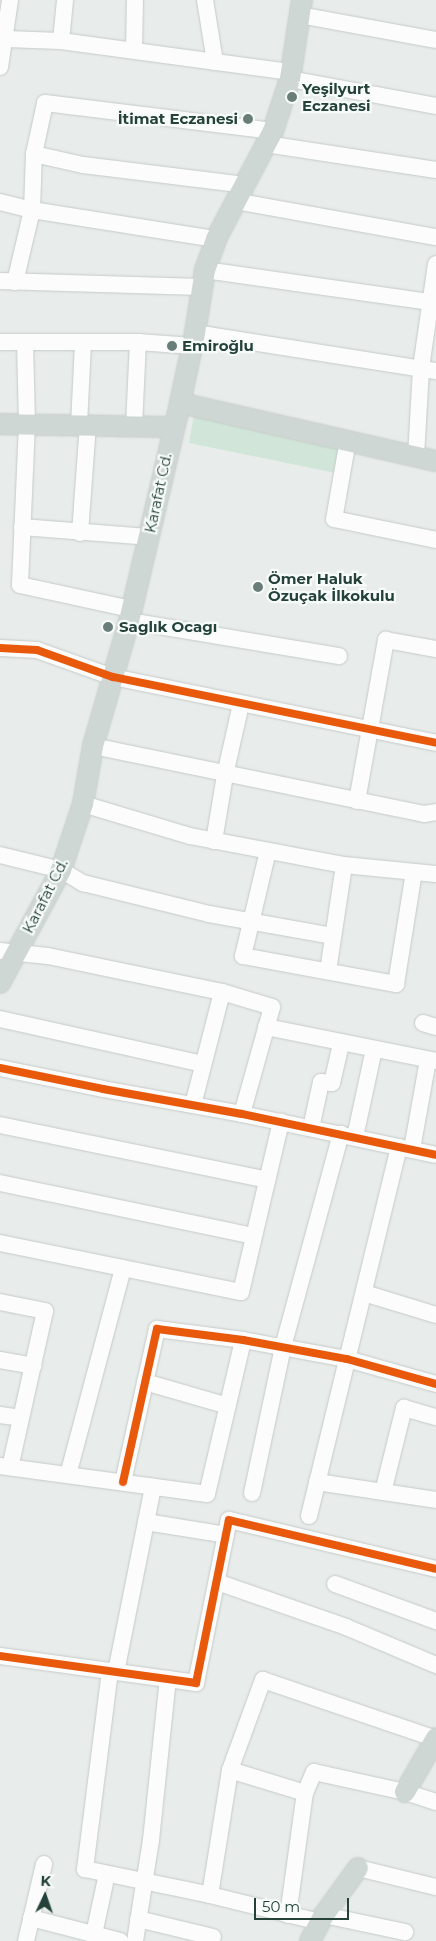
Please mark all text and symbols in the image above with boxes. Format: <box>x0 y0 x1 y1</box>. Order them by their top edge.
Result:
place label: Yeşilyurt Eczanesi <box>302 79 371 114</box>
marker: Yeşilyurt Eczanesi <box>286 91 298 103</box>
place label: İtimat Eczanesi <box>118 110 238 128</box>
marker: İtimat Eczanesi <box>242 113 254 125</box>
place label: Emiroğlu <box>182 337 254 355</box>
marker: Emiroğlu <box>166 340 178 352</box>
street label: Karafat Cd. <box>141 452 175 534</box>
place label: Ömer Haluk Özuçak İlkokulu <box>268 569 395 604</box>
marker: Ömer Haluk Özuçak İlkokulu <box>252 581 264 593</box>
place label: Saglık Ocagı <box>119 618 217 636</box>
marker: Saglık Ocagı <box>101 620 115 634</box>
street label: Karafat Cd. <box>19 856 71 936</box>
north arrow <box>20 1871 70 1921</box>
text: K <box>40 1872 51 1890</box>
scale bar <box>256 1888 351 1920</box>
text: 50 m <box>262 1897 300 1916</box>

